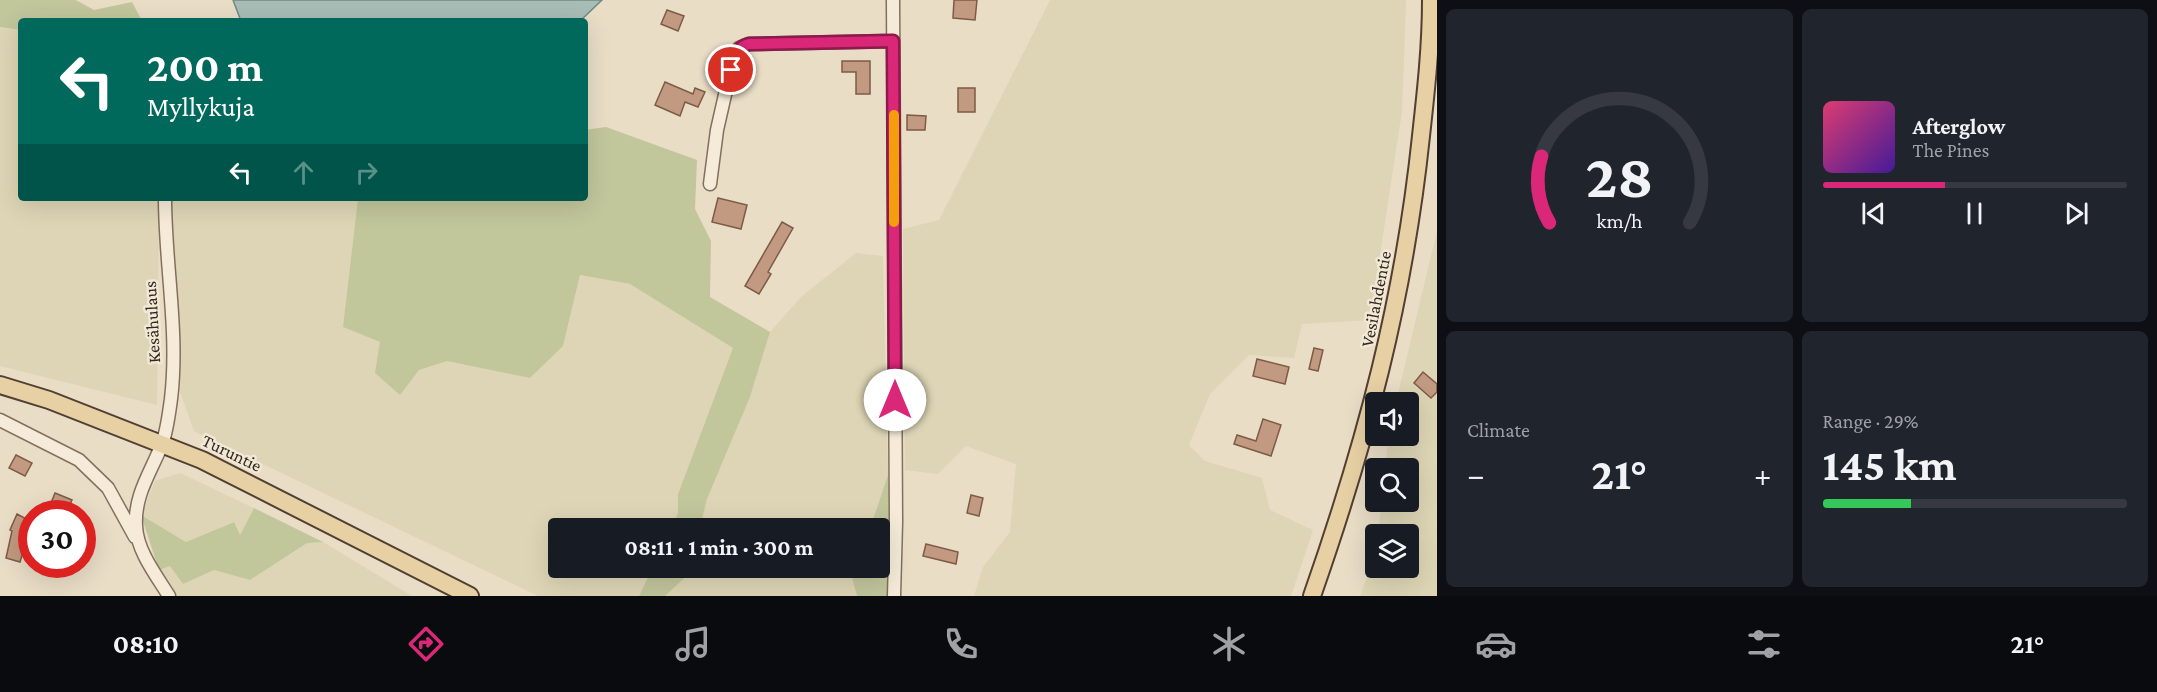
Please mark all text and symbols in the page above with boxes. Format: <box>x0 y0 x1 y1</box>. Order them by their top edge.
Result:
icon: left <box>48 42 126 120</box>
text: 200 m <box>147 43 263 90</box>
pin <box>705 44 756 95</box>
icon: arrive <box>714 53 747 86</box>
text: Myllykuja <box>147 92 255 122</box>
text: Afterglow <box>1913 114 2005 139</box>
text: The Pines <box>1913 139 1989 161</box>
text: 28 <box>1585 141 1653 210</box>
icon: left <box>224 156 257 189</box>
icon: ahead <box>287 156 320 189</box>
icon: right <box>350 156 383 189</box>
icon: previous <box>1857 197 1890 230</box>
icon: pause <box>1958 197 1991 230</box>
icon: next <box>2060 197 2093 230</box>
text: km/h <box>1596 209 1643 233</box>
street label: Vesilahdentie <box>1357 249 1395 349</box>
street label: Kesähulaus <box>140 280 164 364</box>
position arrow <box>863 368 927 432</box>
map controls <box>1365 392 1419 578</box>
button: sound <box>1365 392 1419 446</box>
text: Range · 29% <box>1823 410 1919 432</box>
text: Climate <box>1467 419 1530 441</box>
street label: Turuntie <box>199 430 265 476</box>
text: 145 km <box>1823 440 1957 490</box>
text: 21° <box>1591 449 1647 499</box>
text: − <box>1467 456 1484 493</box>
text: + <box>1754 456 1772 493</box>
button: search <box>1365 458 1419 512</box>
speed limit sign: 30 <box>18 500 96 578</box>
button: layers <box>1365 524 1419 578</box>
text: 08:11 · 1 min · 300 m <box>625 535 813 560</box>
icon: directions <box>405 623 447 665</box>
icon: music <box>672 623 714 665</box>
icon: phone <box>940 623 982 665</box>
icon: climate <box>1208 623 1250 665</box>
icon: car <box>1475 623 1517 665</box>
icon: filters <box>1743 623 1785 665</box>
text: 08:10 <box>113 629 179 659</box>
text: 21° <box>2011 629 2044 659</box>

